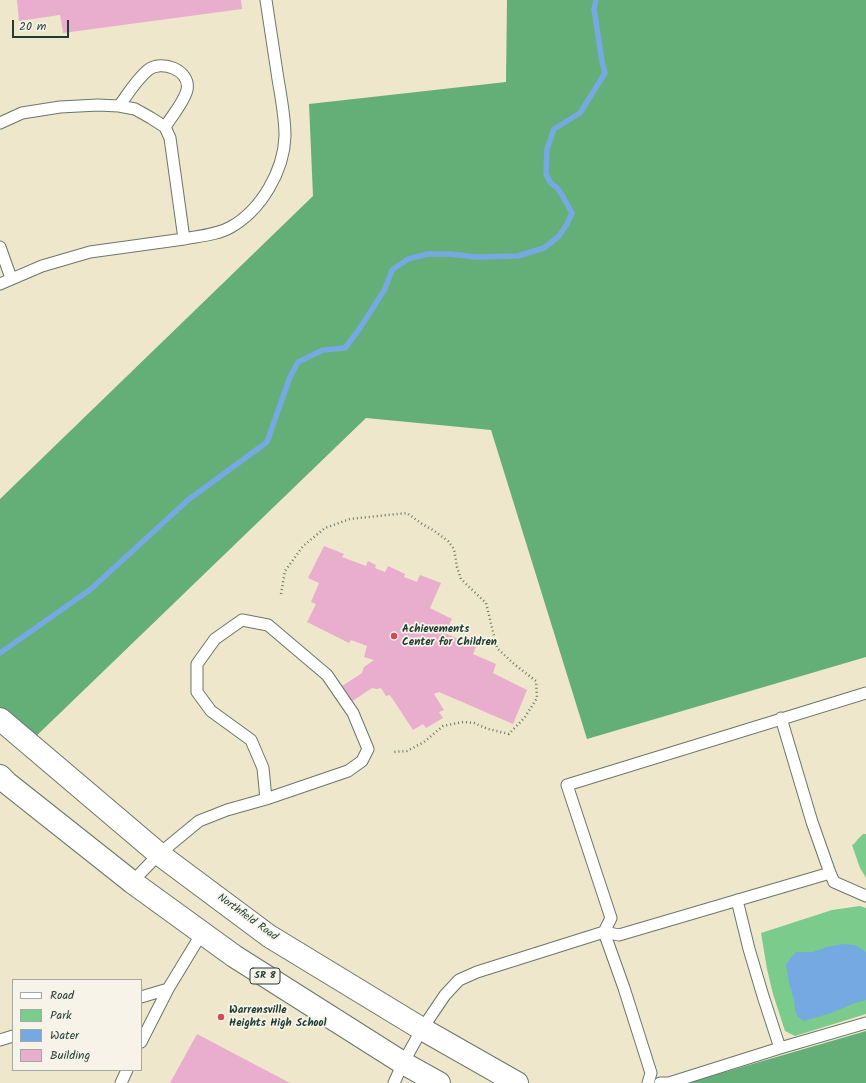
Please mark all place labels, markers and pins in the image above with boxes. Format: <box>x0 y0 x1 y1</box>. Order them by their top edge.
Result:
place label: Achievements Center for Children <box>402 623 497 649</box>
marker: Achievements Center for Children <box>389 631 399 641</box>
place label: Warrensville Heights High School <box>229 1004 327 1030</box>
marker: Warrensville Heights High School <box>216 1012 226 1022</box>

